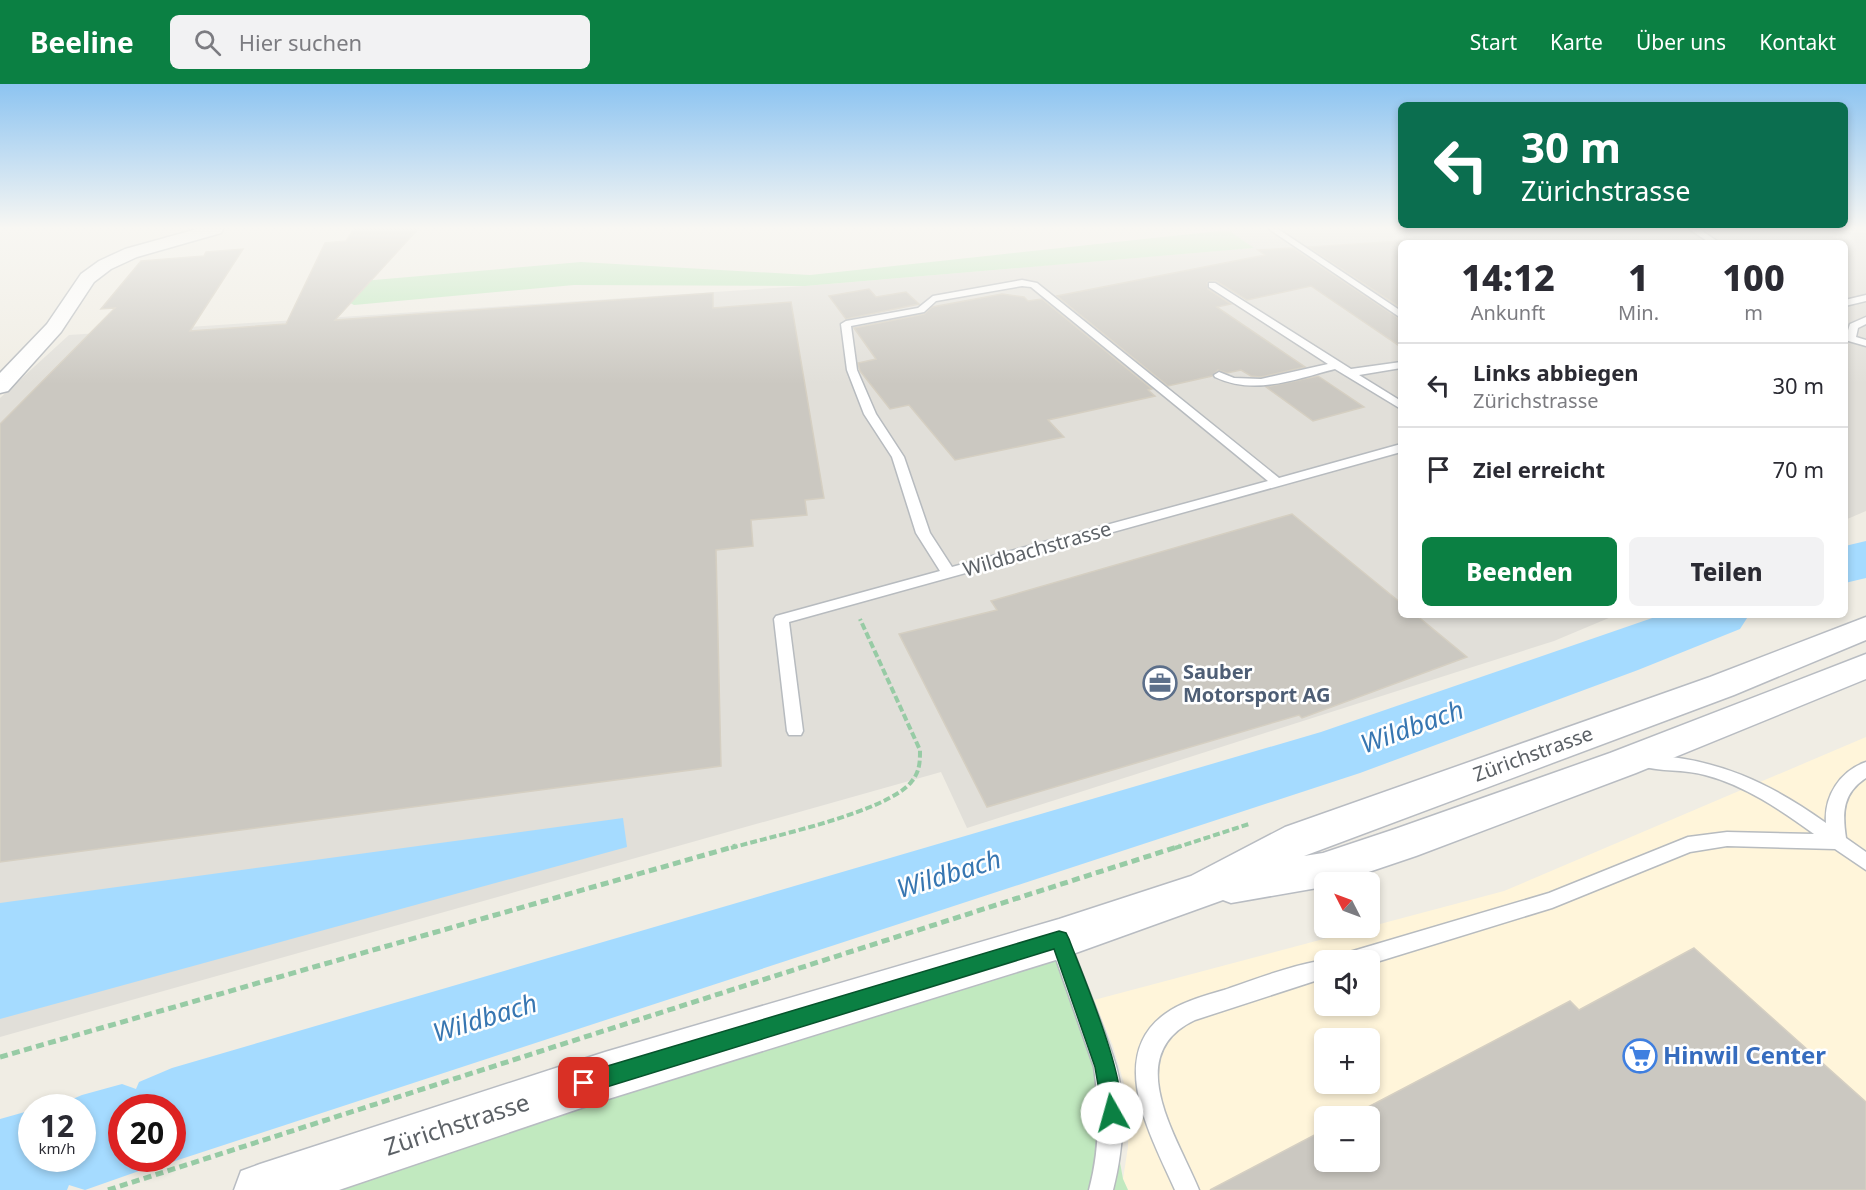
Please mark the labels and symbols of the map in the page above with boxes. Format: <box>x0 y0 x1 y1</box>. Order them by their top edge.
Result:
street label: Wildbachstrasse <box>960 514 1114 583</box>
place label: Sauber Motorsport AG <box>1183 658 1330 708</box>
office icon: Sauber Motorsport AG <box>1142 665 1178 701</box>
water label: Wildbach <box>1355 691 1468 761</box>
street label: Zürichstrasse <box>1469 719 1596 788</box>
water label: Wildbach <box>892 840 1005 906</box>
north arrow <box>1314 872 1380 938</box>
water label: Wildbach <box>428 984 541 1050</box>
supermarket icon: Hinwil Center <box>1622 1038 1658 1074</box>
place label: Hinwil Center <box>1663 1038 1826 1071</box>
pin <box>558 1057 609 1108</box>
position arrow <box>1080 1081 1144 1145</box>
street label: Zürichstrasse <box>380 1085 533 1163</box>
speed limit sign: 20 <box>108 1094 186 1172</box>

